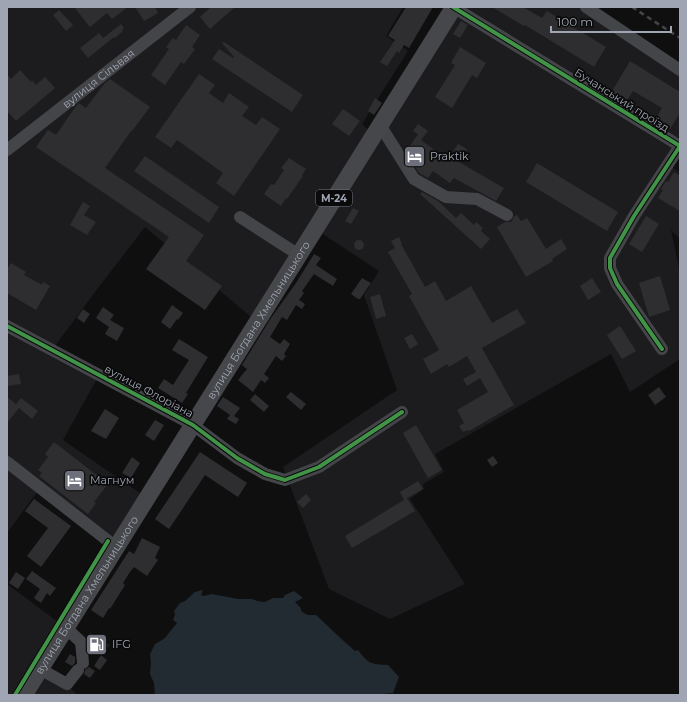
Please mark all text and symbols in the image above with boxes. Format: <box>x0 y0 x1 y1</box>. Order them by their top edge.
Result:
scale bar <box>551 8 671 34</box>
text: 100 m <box>557 14 593 29</box>
street label: вулиця Сільвая <box>59 46 137 111</box>
street label: Бучанський проїзд <box>572 65 672 135</box>
hotel icon: Praktik <box>402 143 428 169</box>
place label: Praktik <box>430 149 469 163</box>
road number: М-24 <box>316 190 352 206</box>
street label: вулиця Богдана Хмельницького <box>204 238 313 402</box>
street label: вулиця Флоріана <box>102 362 196 420</box>
hotel icon: Магнум <box>61 467 87 493</box>
place label: Магнум <box>90 473 134 487</box>
street label: вулиця Богдана Хмельницького <box>32 513 141 677</box>
fuel station icon: IFG <box>83 631 109 657</box>
place label: IFG <box>112 637 131 651</box>

